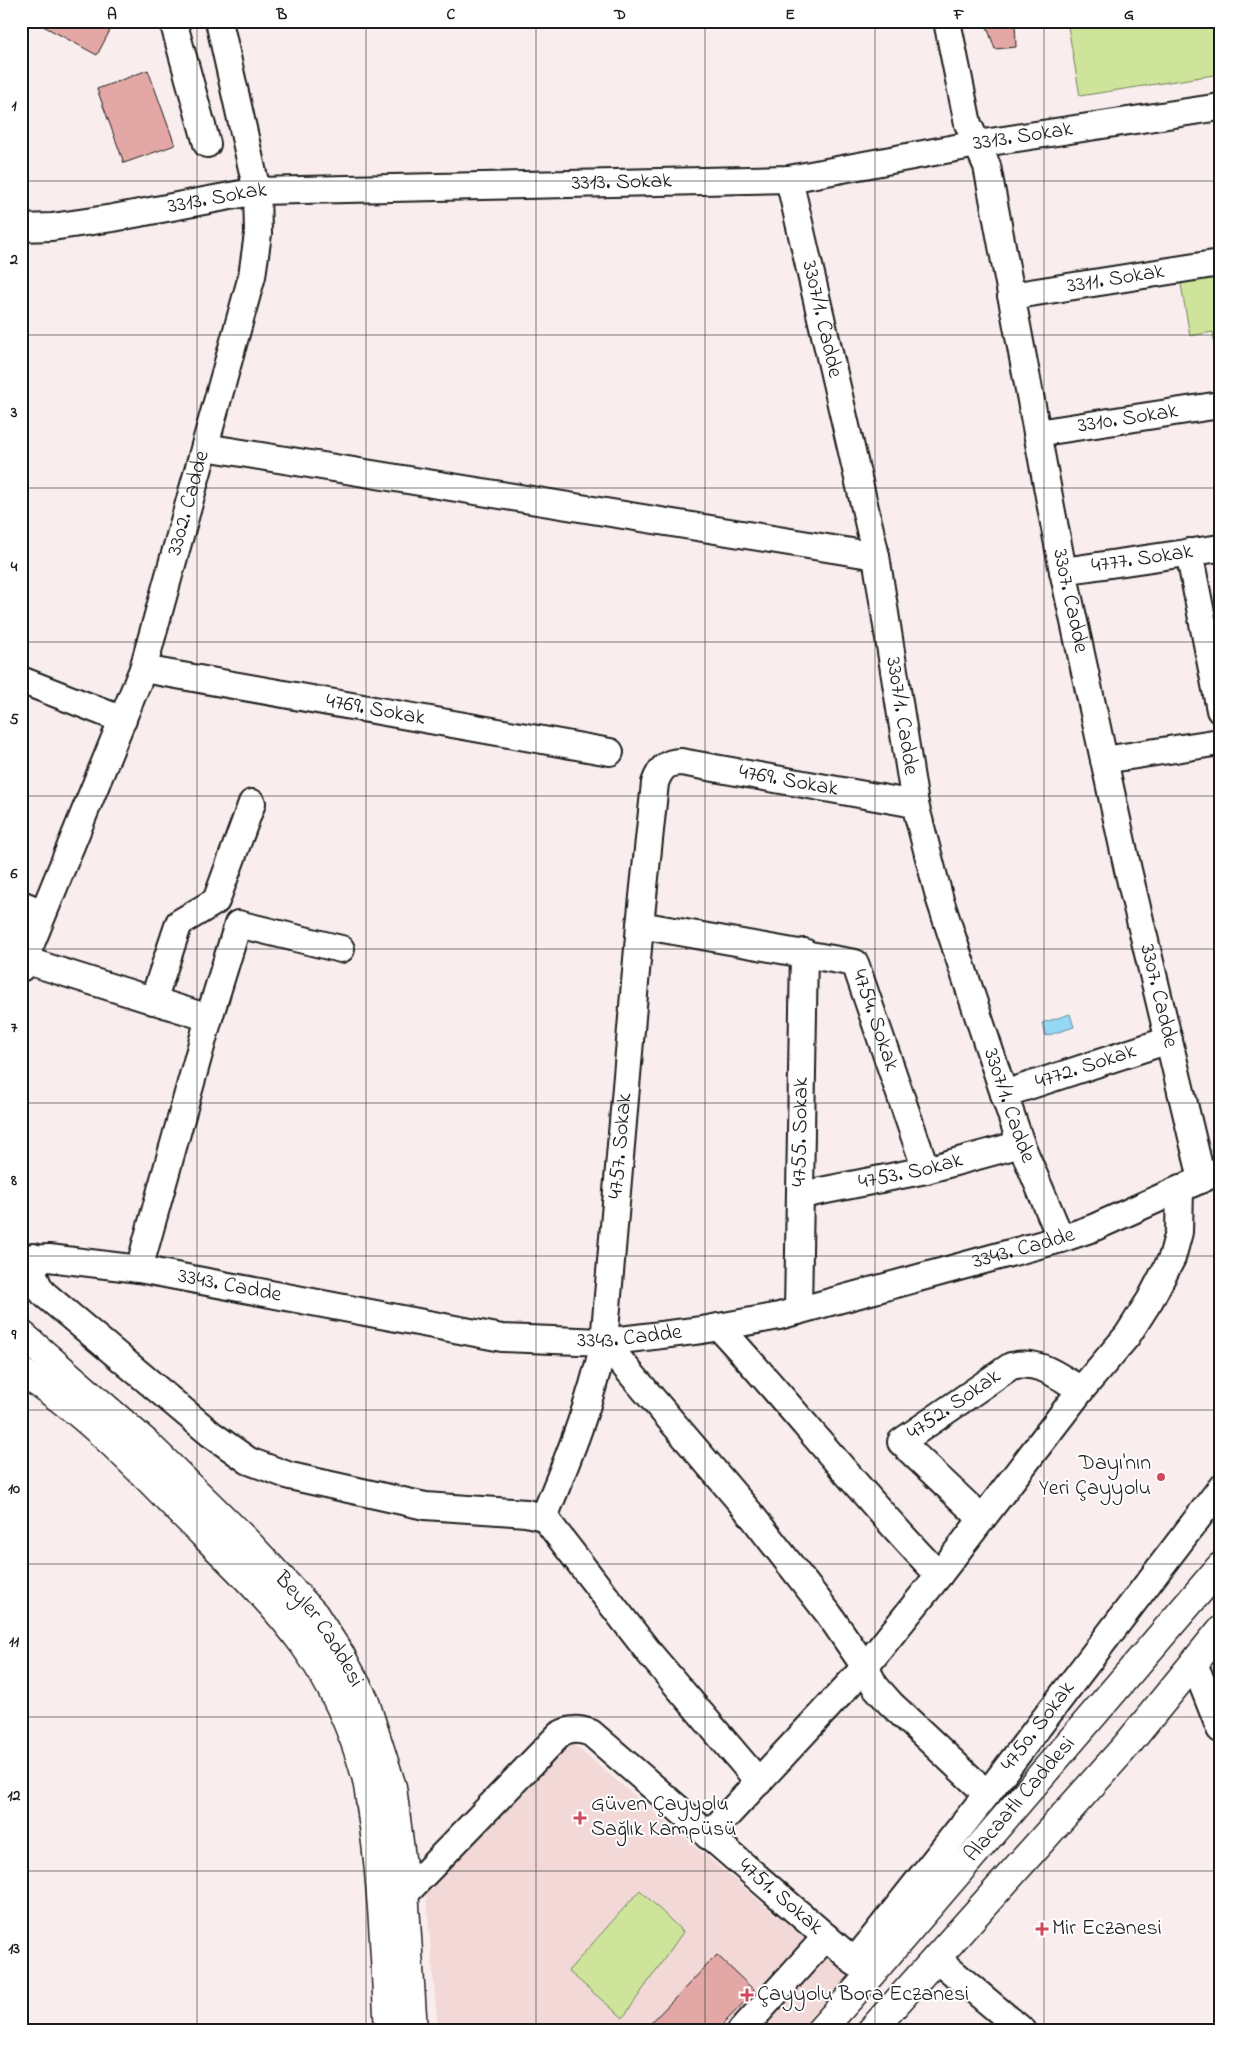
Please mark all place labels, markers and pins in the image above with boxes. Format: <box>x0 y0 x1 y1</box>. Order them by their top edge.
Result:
place label: Dayı'nın Yeri Çayyolu <box>1039 1448 1151 1506</box>
marker: Dayı'nın Yeri Çayyolu <box>1155 1471 1167 1483</box>
place label: Güven Çayyolu Sağlık Kampüsü <box>591 1789 737 1847</box>
marker: Güven Çayyolu Sağlık Kampüsü <box>573 1811 587 1825</box>
place label: Mir Eczanesi <box>1052 1913 1162 1945</box>
marker: Mir Eczanesi <box>1036 1923 1048 1935</box>
place label: Çayyolu Bora Eczanesi <box>757 1979 969 2012</box>
marker: Çayyolu Bora Eczanesi <box>741 1989 753 2001</box>

